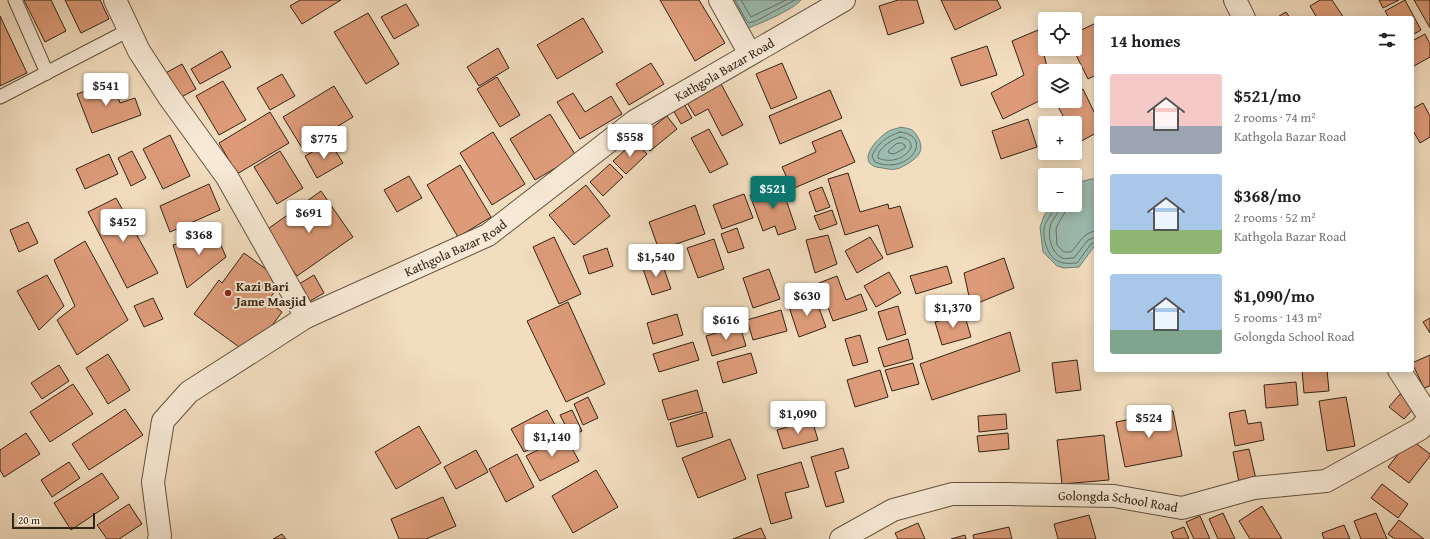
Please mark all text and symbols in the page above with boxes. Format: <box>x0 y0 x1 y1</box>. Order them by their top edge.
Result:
map controls <box>1038 12 1082 212</box>
button: locate <box>1038 12 1082 56</box>
text: 14 homes <box>1110 28 1181 53</box>
icon: filters <box>1376 29 1398 51</box>
street label: Kathgola Bazar Road <box>671 33 778 106</box>
button: layers <box>1038 64 1082 108</box>
pin: $541 <box>82 73 130 107</box>
text: $541 <box>93 76 119 95</box>
text: $521/mo <box>1234 83 1301 108</box>
icon: home <box>1142 90 1190 138</box>
text: 2 rooms · 74 m² <box>1234 108 1316 127</box>
button: + <box>1038 116 1082 160</box>
pin: $558 <box>606 124 654 158</box>
pin: $775 <box>300 126 348 160</box>
text: $558 <box>617 127 643 146</box>
text: Kathgola Bazar Road <box>1234 127 1346 146</box>
text: $775 <box>311 129 337 148</box>
button: − <box>1038 168 1082 212</box>
pin: $521 <box>749 176 797 210</box>
text: $521 <box>760 179 786 198</box>
text: $368/mo <box>1234 183 1301 208</box>
icon: home <box>1142 190 1190 238</box>
pin: $691 <box>285 200 333 234</box>
text: $691 <box>296 203 322 222</box>
text: 2 rooms · 52 m² <box>1234 208 1316 227</box>
pin: $452 <box>99 209 147 243</box>
text: $452 <box>110 212 136 231</box>
street label: Kathgola Bazar Road <box>401 214 511 281</box>
pin: $368 <box>175 222 223 256</box>
text: $368 <box>186 225 212 244</box>
text: Kathgola Bazar Road <box>1234 227 1346 246</box>
pin: $1,540 <box>623 244 689 278</box>
text: $1,540 <box>637 247 675 266</box>
place label: Kazi Bari Jame Masjid <box>234 277 307 311</box>
pin: $630 <box>783 283 831 317</box>
text: $1,090/mo <box>1234 283 1315 308</box>
text: $630 <box>794 286 820 305</box>
marker: Kazi Bari Jame Masjid <box>223 288 233 298</box>
icon: home <box>1142 290 1190 338</box>
pin: $1,370 <box>920 295 986 329</box>
text: $1,370 <box>934 298 972 317</box>
pin: $616 <box>702 307 750 341</box>
text: 5 rooms · 143 m² <box>1234 308 1322 327</box>
text: $616 <box>713 310 739 329</box>
text: Golongda School Road <box>1234 327 1355 346</box>
pin: $1,090 <box>765 401 831 435</box>
text: $1,090 <box>779 404 817 423</box>
pin: $524 <box>1125 405 1173 439</box>
text: $524 <box>1136 408 1162 427</box>
pin: $1,140 <box>519 424 585 458</box>
text: $1,140 <box>533 427 571 446</box>
street label: Golongda School Road <box>1058 485 1179 517</box>
scale bar <box>12 511 95 530</box>
text: 20 m <box>18 512 40 528</box>

